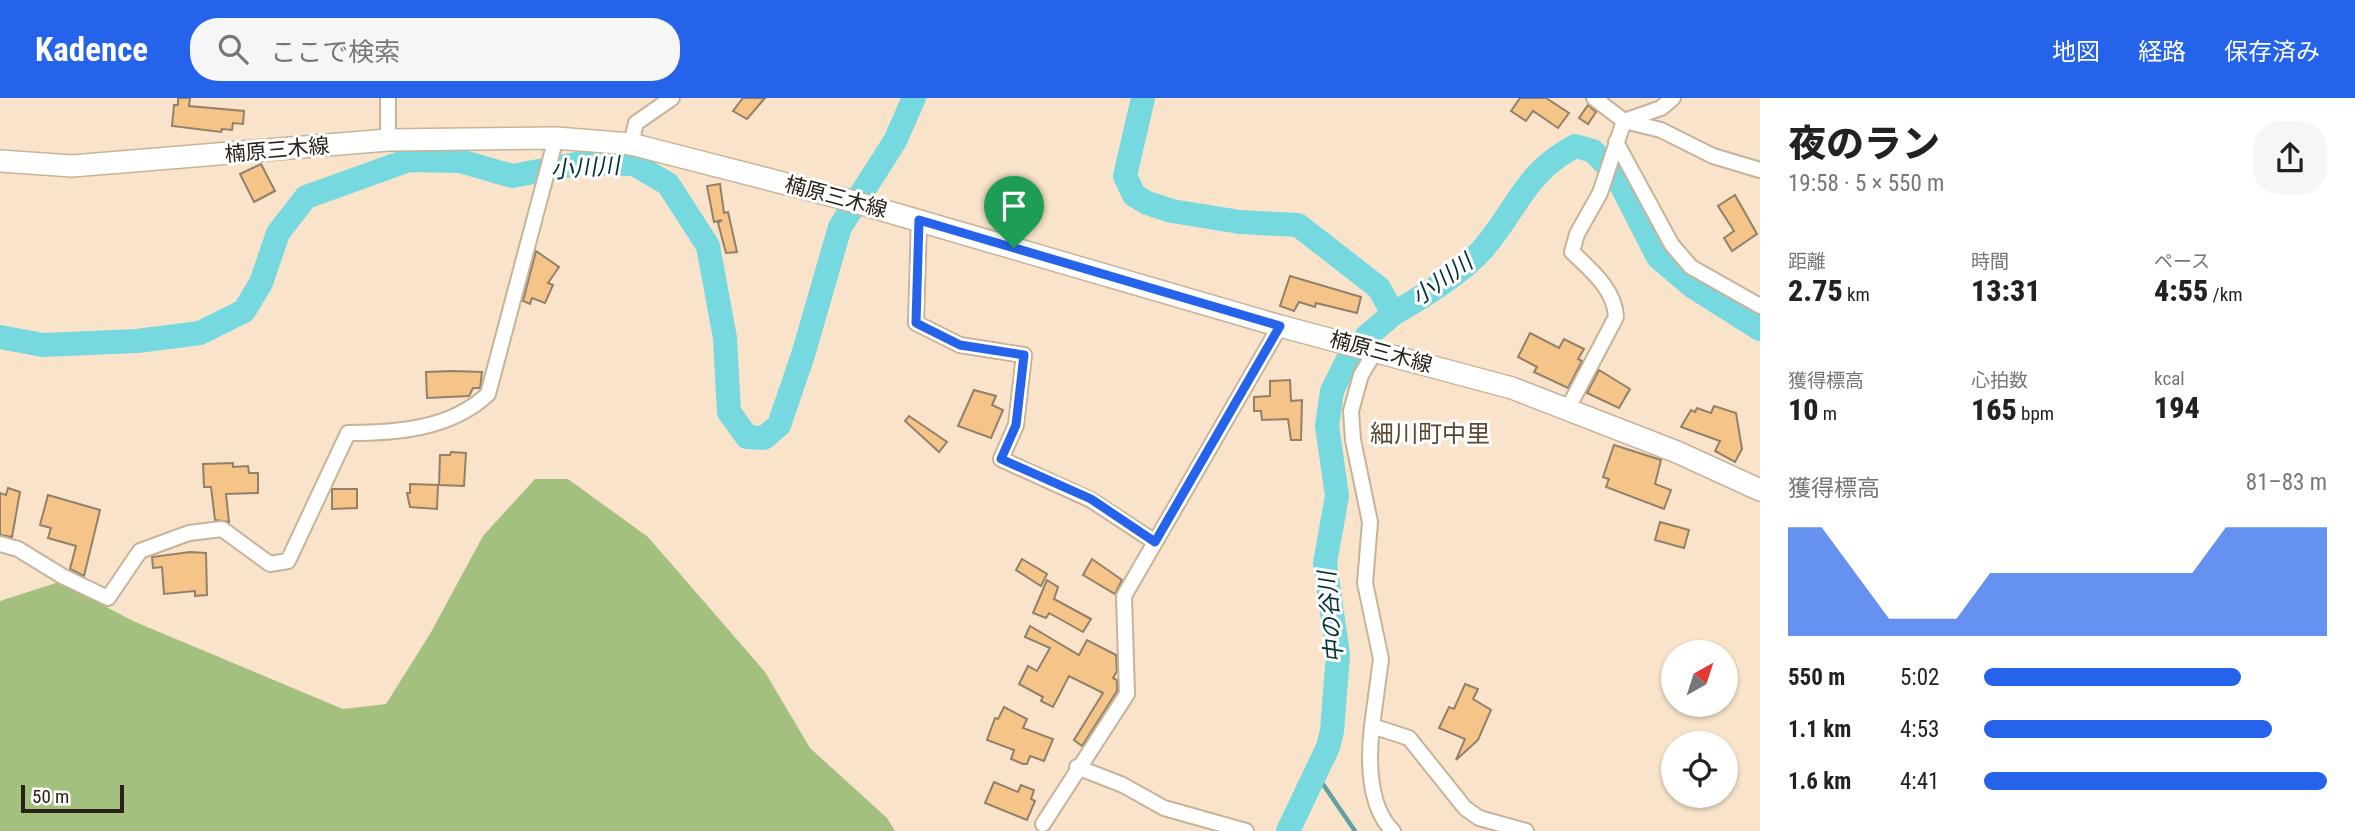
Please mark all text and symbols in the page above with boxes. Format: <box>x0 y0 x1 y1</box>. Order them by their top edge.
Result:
search box <box>190 18 680 81</box>
text: Kadence <box>35 30 148 69</box>
icon: search <box>214 30 252 68</box>
text: ここで検索 <box>270 37 400 67</box>
text: 地図 <box>2052 38 2100 66</box>
text: 経路 <box>2138 38 2186 66</box>
text: 保存済み <box>2224 38 2320 66</box>
button: share <box>2253 121 2327 195</box>
text: 夜のラン <box>1788 122 1940 166</box>
street label: 楠原三木線 <box>224 133 330 167</box>
water label: 小川川 <box>550 152 623 184</box>
text: 19:58 · 5 × 550 m <box>1788 170 1944 197</box>
street label: 楠原三木線 <box>782 172 890 222</box>
pin <box>984 176 1044 248</box>
icon: arrive <box>995 187 1033 225</box>
water label: 小川川 <box>1406 247 1480 311</box>
text: 距離 <box>1788 250 1826 273</box>
text: 時間 <box>1971 250 2009 273</box>
text: ペース <box>2154 250 2210 273</box>
text: 2.75 <box>1788 273 1843 308</box>
text: 13:31 <box>1971 273 2040 308</box>
text: 4:55 <box>2154 273 2208 308</box>
text: km <box>1843 283 1870 306</box>
text: /km <box>2208 283 2243 306</box>
street label: 楠原三木線 <box>1327 327 1435 377</box>
text: kcal <box>2154 367 2185 390</box>
text: 獲得標高 <box>1788 369 1864 392</box>
text: 心拍数 <box>1971 369 2028 392</box>
text: 194 <box>2154 390 2200 425</box>
text: 10 <box>1788 392 1819 427</box>
text: 165 <box>1971 392 2017 427</box>
text: m <box>1819 402 1837 425</box>
text: bpm <box>2017 402 2054 425</box>
district label: 細川町中里 <box>1370 420 1490 448</box>
text: 81–83 m <box>2246 469 2327 496</box>
text: 獲得標高 <box>1788 475 1880 502</box>
water label: 中の谷川 <box>1313 567 1348 664</box>
north arrow <box>1661 640 1738 718</box>
map controls <box>1661 640 1738 808</box>
text: 550 m <box>1788 664 1845 691</box>
text: 5:02 <box>1900 664 1939 691</box>
text: 1.1 km <box>1788 716 1851 743</box>
text: 4:53 <box>1900 716 1939 743</box>
button: locate <box>1661 731 1738 808</box>
text: 1.6 km <box>1788 768 1851 795</box>
text: 4:41 <box>1900 768 1939 795</box>
scale bar <box>21 782 124 814</box>
text: 50 m <box>32 785 69 808</box>

